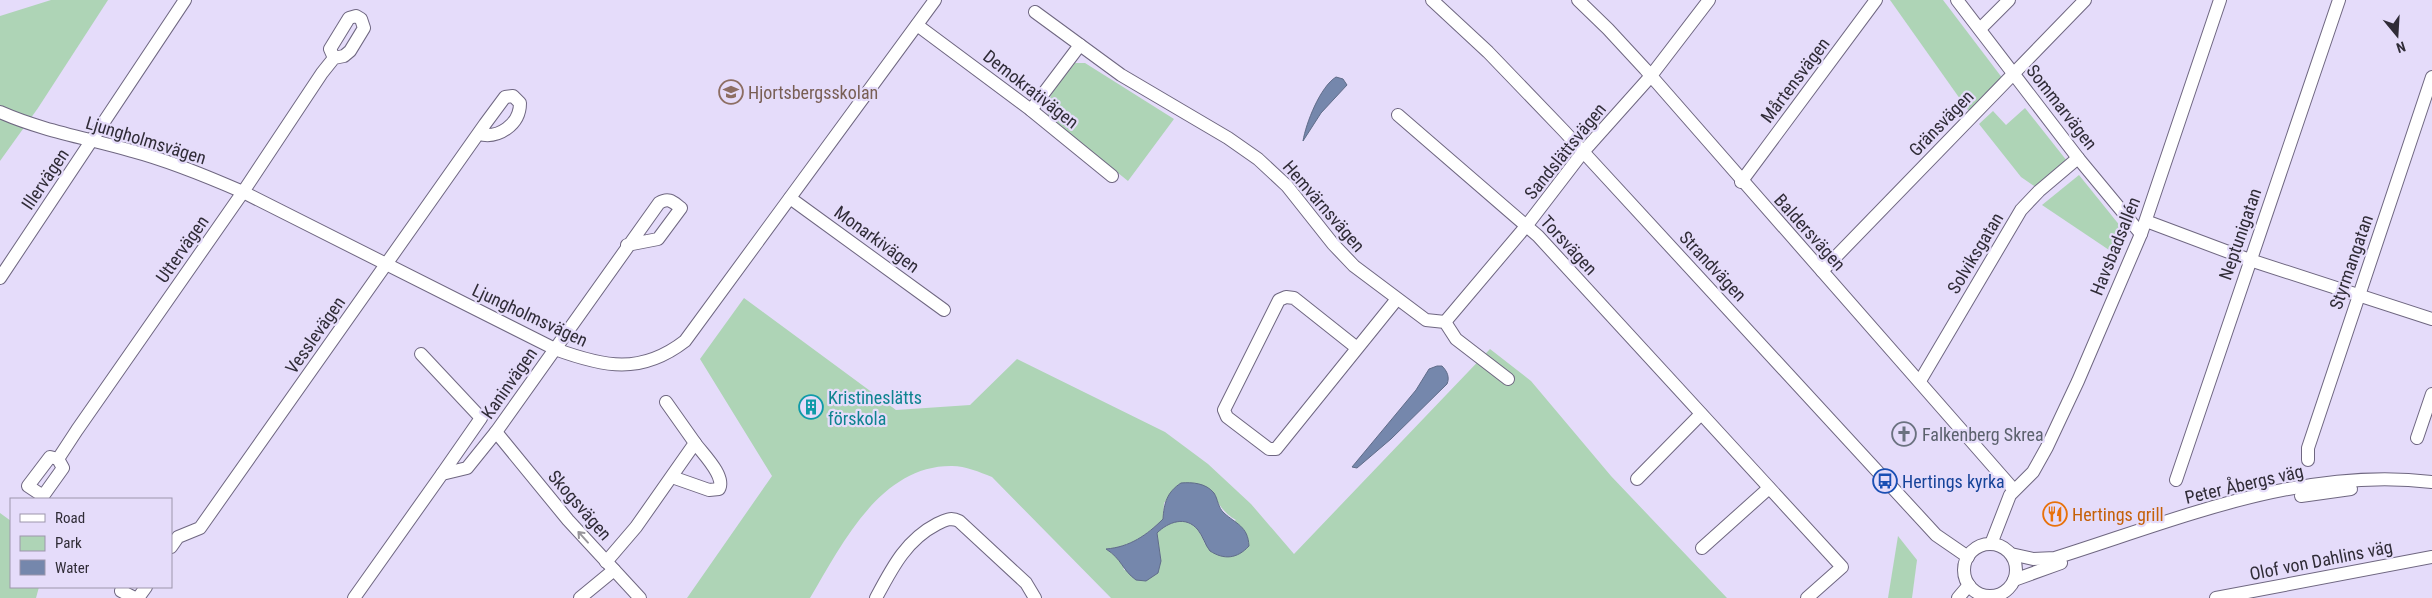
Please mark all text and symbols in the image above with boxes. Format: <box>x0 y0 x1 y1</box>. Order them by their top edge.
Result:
north arrow <box>2372 10 2422 60</box>
street label: Mårtensvägen <box>1756 33 1834 127</box>
text: N <box>2394 38 2408 56</box>
street label: Demokrativägen <box>979 45 1083 133</box>
street label: Sommarvägen <box>2022 60 2102 154</box>
school or university icon: Hjortsbergsskolan <box>718 79 744 105</box>
place label: Hjortsbergsskolan <box>748 82 878 103</box>
street label: Gränsvägen <box>1904 86 1978 160</box>
street label: Sandslättsvägen <box>1520 99 1610 203</box>
street label: Ljungholmsvägen <box>83 112 209 168</box>
street label: Illervägen <box>17 144 73 214</box>
street label: Hemvärnsvägen <box>1279 156 1369 256</box>
street label: Neptunigatan <box>2215 185 2265 283</box>
street label: Baldersvägen <box>1770 189 1850 275</box>
street label: Havsbadsallén <box>2086 194 2144 298</box>
street label: Monarkivägen <box>830 201 924 277</box>
street label: Solviksgatan <box>1943 209 2007 297</box>
street label: Uttervägen <box>151 211 213 287</box>
street label: Torsvägen <box>1536 211 1602 279</box>
street label: Styrmangatan <box>2325 212 2377 312</box>
street label: Strandvägen <box>1675 227 1751 305</box>
street label: Ljungholmsvägen <box>469 279 591 351</box>
street label: Vesslevägen <box>281 292 349 378</box>
street label: Kaninvägen <box>477 343 541 423</box>
place label: Kristineslätts förskola <box>828 387 922 429</box>
building icon: Kristineslätts förskola <box>798 394 824 420</box>
church icon: Falkenberg Skrea <box>1891 421 1917 447</box>
place label: Falkenberg Skrea <box>1922 424 2044 445</box>
street label: Peter Åbergs väg <box>2182 459 2305 508</box>
street label: Skogsvägen <box>544 466 616 544</box>
bus stop icon: Hertings kyrka <box>1872 468 1898 494</box>
place label: Hertings kyrka <box>1902 471 2005 492</box>
legend <box>10 498 172 588</box>
restaurant icon: Hertings grill <box>2042 501 2068 527</box>
place label: Hertings grill <box>2072 504 2164 525</box>
text: Road <box>55 509 85 527</box>
one-way arrow <box>577 530 589 543</box>
text: Park <box>55 534 82 552</box>
street label: Olof von Dahlins väg <box>2248 536 2394 584</box>
text: Water <box>55 559 90 577</box>

